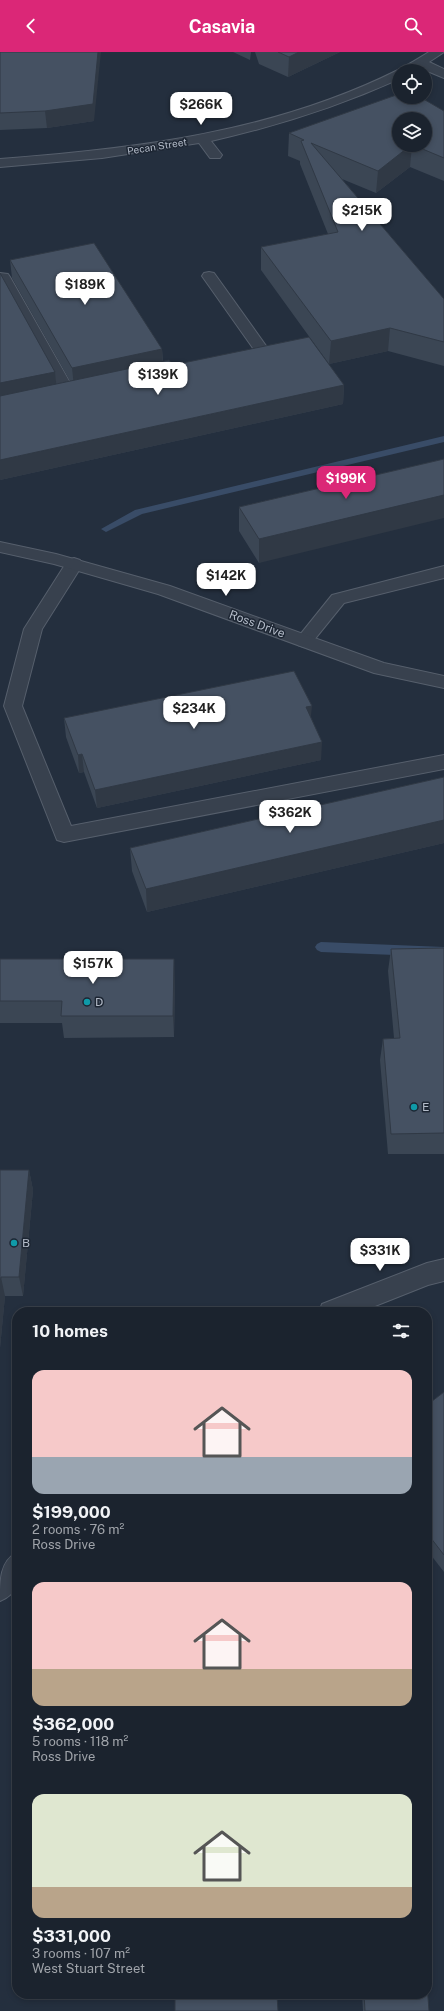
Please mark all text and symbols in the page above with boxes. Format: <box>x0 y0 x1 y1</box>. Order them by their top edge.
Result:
icon: back <box>20 15 42 37</box>
icon: search <box>402 15 424 37</box>
text: Casavia <box>189 16 255 37</box>
map controls <box>392 64 432 152</box>
button: locate <box>392 64 432 104</box>
pin: $266K <box>173 92 229 126</box>
text: $266K <box>179 97 223 112</box>
button: layers <box>392 112 432 152</box>
street label: Pecan Street <box>126 135 188 157</box>
pin: $215K <box>334 198 390 232</box>
text: $215K <box>342 203 382 218</box>
pin: $189K <box>57 272 113 306</box>
text: $189K <box>65 277 105 292</box>
pin: $139K <box>130 362 186 396</box>
text: $139K <box>138 367 178 382</box>
pin: $199K <box>318 466 374 500</box>
text: $199K <box>326 471 366 486</box>
pin: $142K <box>198 563 254 597</box>
text: $142K <box>206 568 246 583</box>
street label: Ross Drive <box>227 607 287 641</box>
pin: $234K <box>166 696 222 730</box>
text: $234K <box>172 701 216 716</box>
pin: $362K <box>262 800 318 834</box>
text: $362K <box>268 805 312 820</box>
pin: $157K <box>65 951 121 985</box>
text: $157K <box>73 956 113 971</box>
place label: D <box>95 995 103 1009</box>
marker: D <box>82 997 92 1007</box>
place label: E <box>422 1100 429 1114</box>
marker: E <box>409 1102 419 1112</box>
place label: B <box>22 1236 30 1250</box>
marker: B <box>9 1238 19 1248</box>
pin: $331K <box>352 1238 408 1272</box>
text: $331K <box>360 1243 400 1258</box>
icon: filters <box>390 1320 412 1342</box>
text: 10 homes <box>32 1321 108 1341</box>
icon: home <box>186 1396 258 1468</box>
text: $199,000 <box>32 1502 111 1522</box>
text: 2 rooms · 76 m² <box>32 1522 124 1537</box>
text: Ross Drive <box>32 1537 95 1552</box>
icon: home <box>186 1608 258 1680</box>
text: $362,000 <box>32 1714 114 1734</box>
text: 5 rooms · 118 m² <box>32 1734 128 1749</box>
text: Ross Drive <box>32 1749 95 1764</box>
icon: home <box>186 1820 258 1892</box>
text: $331,000 <box>32 1926 111 1946</box>
text: 3 rooms · 107 m² <box>32 1946 130 1961</box>
text: West Stuart Street <box>32 1961 145 1976</box>

